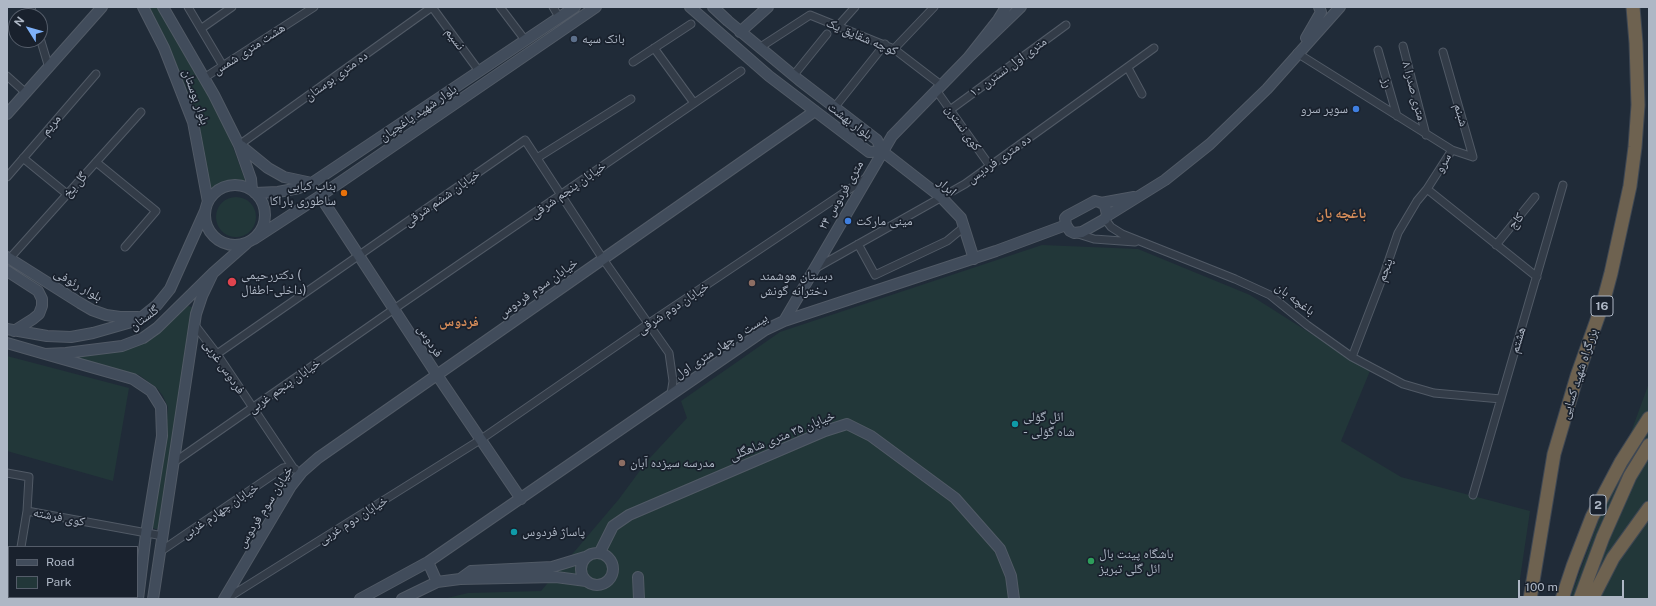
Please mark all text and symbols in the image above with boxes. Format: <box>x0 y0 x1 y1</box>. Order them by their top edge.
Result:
north arrow <box>8 8 48 48</box>
text: N <box>12 14 27 28</box>
street label: کوچه شقایق یک <box>824 15 900 59</box>
street label: هشت متری شمس <box>210 20 288 78</box>
street label: نسیم <box>442 25 468 53</box>
place label: بانک سپه <box>582 31 625 47</box>
marker: بانک سپه <box>569 34 579 44</box>
street label: ۱۰ متری اول نسترن <box>966 34 1050 100</box>
street label: ده متری بوستان <box>301 48 371 104</box>
street label: ۸ متری صدرا <box>1399 60 1429 122</box>
street label: بلوار بوستان <box>179 67 213 127</box>
street label: رز <box>1378 76 1396 90</box>
street label: بلوار شهید یاغچیان <box>376 81 460 145</box>
street label: بلوار بهشت <box>825 99 875 143</box>
place label: سوپر سرو <box>1301 101 1348 117</box>
street label: کوی نسترن <box>942 102 984 154</box>
street label: شبنم <box>1450 102 1472 128</box>
marker: سوپر سرو <box>1351 104 1361 114</box>
street label: مریم <box>38 111 64 139</box>
street label: ده متری فردیس <box>964 131 1034 187</box>
street label: سرو <box>1431 151 1455 175</box>
street label: خیابان پنجم شرقی <box>527 158 609 222</box>
street label: ۲۴ متری فردوس <box>815 158 867 232</box>
street label: خیابان ششم شرقی <box>401 166 483 230</box>
street label: گل یخ <box>59 169 91 201</box>
street label: ابرار <box>934 175 960 199</box>
place label: بناب کبابی ساطوری باراکا <box>270 178 336 209</box>
marker: بناب کبابی ساطوری باراکا <box>339 188 349 198</box>
district label: باغچه بان <box>1316 206 1366 222</box>
street label: کاج <box>1505 210 1527 232</box>
place label: مینی مارکت <box>856 213 913 229</box>
marker: مینی مارکت <box>843 216 853 226</box>
street label: خیابان سوم فردوس <box>495 255 581 321</box>
street label: پنجم <box>1374 256 1396 284</box>
street label: بلوار رئوفی <box>51 265 105 305</box>
place label: دکتررحیمی ( داخلی-اطفال) <box>241 267 307 298</box>
place label: دبستان هوشمند دخترانه گونش <box>760 268 833 299</box>
marker: دکتررحیمی ( داخلی-اطفال) <box>226 276 238 288</box>
street label: خیابان دوم شرقی <box>634 278 712 338</box>
marker: دبستان هوشمند دخترانه گونش <box>747 278 757 288</box>
street label: باغچه بان <box>1272 279 1318 319</box>
road number: 16 <box>1591 296 1613 316</box>
street label: گلستان <box>126 302 162 334</box>
street label: بیست و چهار متری اول <box>671 310 771 382</box>
district label: فردوس <box>439 314 479 330</box>
street label: فردوس <box>414 322 446 360</box>
street label: هشتم <box>1507 325 1529 355</box>
street label: بزرگراه شهید کسایی <box>1557 327 1601 421</box>
street label: فردوس غربی <box>200 337 248 397</box>
street label: خیابان پنجم غربی <box>245 355 323 417</box>
street label: خیابان ۳۵ متری شاهگلی <box>727 408 837 464</box>
place label: ائل گؤلی - شاه گؤلی <box>1023 409 1075 440</box>
marker: ائل گؤلی - شاه گؤلی <box>1010 419 1020 429</box>
place label: مدرسه سیزده آبان <box>630 455 715 471</box>
marker: مدرسه سیزده آبان <box>617 458 627 468</box>
street label: خیابان سوم فردوس <box>234 463 296 551</box>
street label: خیابان چهارم غربی <box>179 480 261 542</box>
street label: خیابان دوم غربی <box>315 492 391 548</box>
road number: 2 <box>1590 495 1606 515</box>
street label: کوی فرشته <box>32 504 86 530</box>
place label: پاساژ فردوس <box>522 524 585 540</box>
marker: پاساژ فردوس <box>509 527 519 537</box>
legend <box>8 546 138 598</box>
place label: باشگاه پینت بال ائل گلی تبریز <box>1099 546 1173 577</box>
text: Road <box>46 555 74 569</box>
marker: باشگاه پینت بال ائل گلی تبریز <box>1086 556 1096 566</box>
scale bar <box>1520 572 1626 598</box>
text: Park <box>46 575 72 589</box>
text: 100 m <box>1525 580 1558 594</box>

